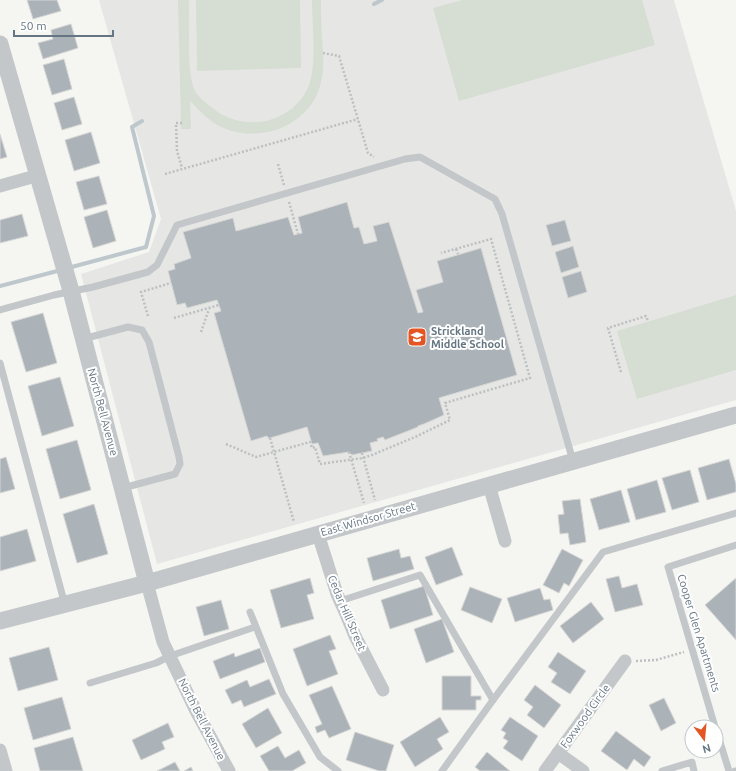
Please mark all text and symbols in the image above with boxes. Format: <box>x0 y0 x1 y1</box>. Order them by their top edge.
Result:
scale bar <box>14 12 113 38</box>
text: 50 m <box>20 19 47 32</box>
place label: Strickland Middle School <box>431 325 505 350</box>
school or university icon: Strickland Middle School <box>406 326 428 348</box>
street label: North Bell Avenue <box>86 367 120 457</box>
street label: East Windsor Street <box>319 500 417 538</box>
street label: Cedar Hill Street <box>326 573 369 653</box>
street label: Cooper Glen Apartments <box>675 573 723 694</box>
street label: North Bell Avenue <box>176 676 228 762</box>
street label: Foxwood Circle <box>558 682 612 750</box>
north arrow <box>684 719 724 759</box>
text: N <box>701 742 712 756</box>

